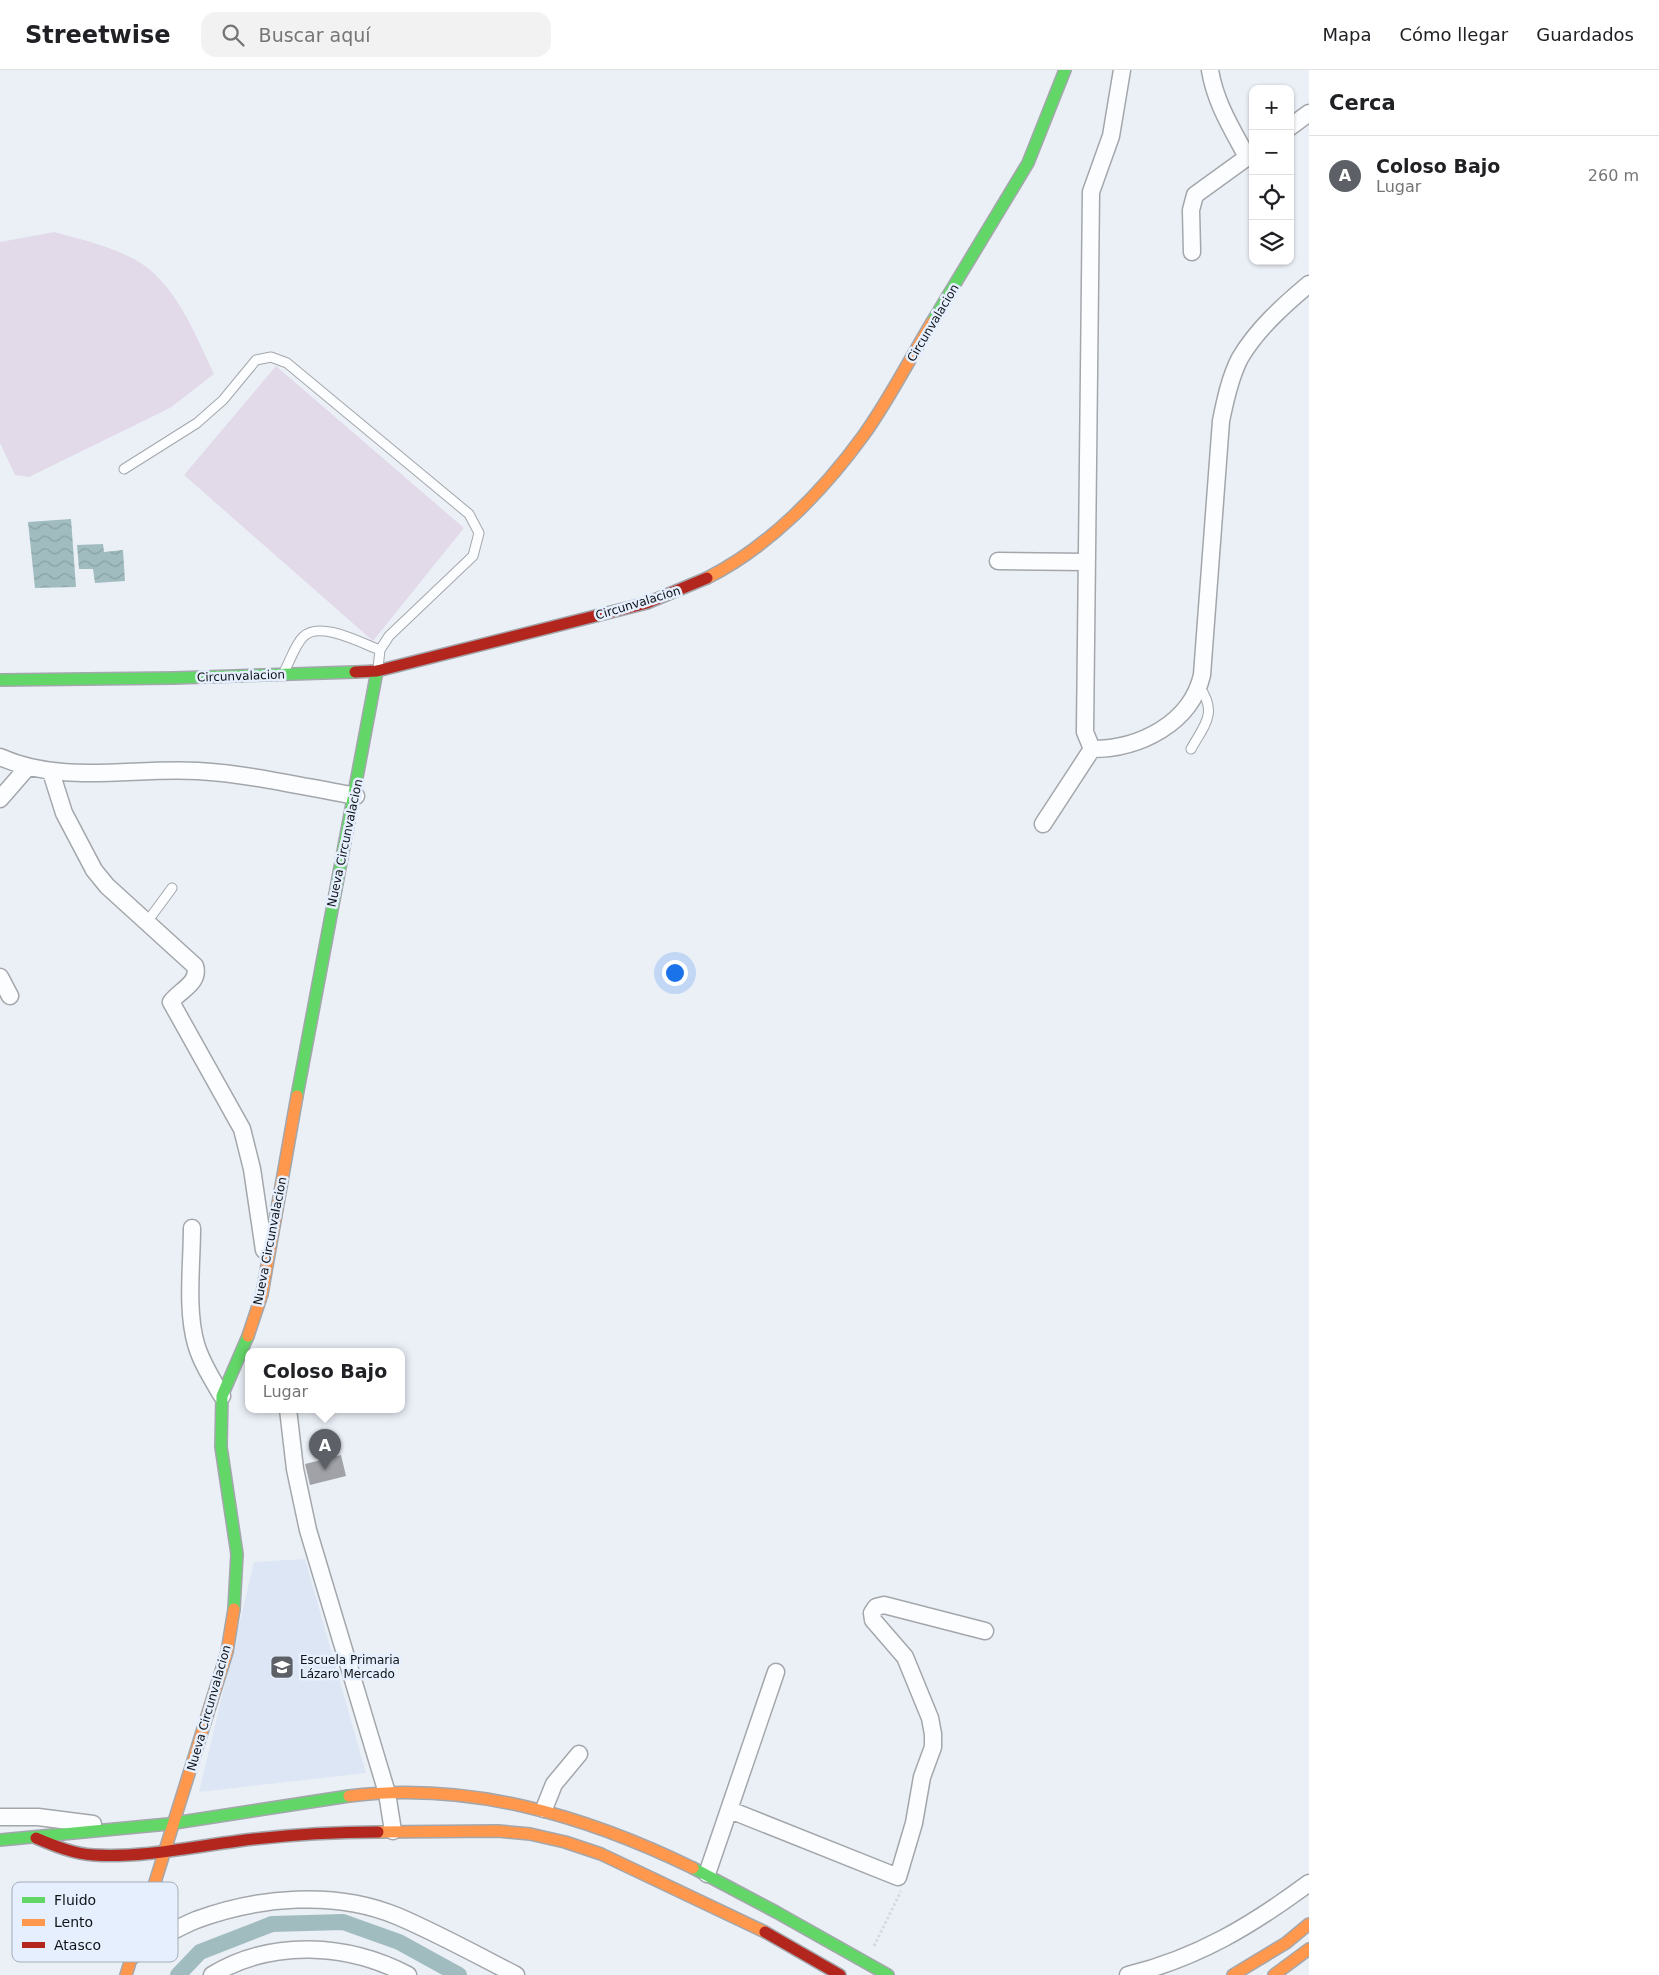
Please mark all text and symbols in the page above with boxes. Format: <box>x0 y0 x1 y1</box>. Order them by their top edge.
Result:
search box <box>201 12 551 57</box>
text: Streetwise <box>25 21 171 49</box>
icon: search <box>219 21 247 49</box>
text: Buscar aquí <box>259 24 371 46</box>
text: Mapa <box>1322 24 1371 45</box>
text: Cómo llegar <box>1399 24 1508 45</box>
text: Guardados <box>1536 24 1634 45</box>
map controls <box>1249 85 1294 265</box>
button: + <box>1249 85 1294 130</box>
text: Cerca <box>1329 91 1396 115</box>
button: − <box>1249 130 1294 175</box>
text: Coloso Bajo <box>1376 155 1500 177</box>
text: A <box>1339 166 1351 185</box>
text: 260 m <box>1588 166 1639 185</box>
button: locate <box>1249 175 1294 220</box>
text: Lugar <box>1376 177 1421 196</box>
button: layers <box>1249 220 1294 265</box>
street label: Circunvalacion <box>904 282 962 364</box>
street label: Circunvalacion <box>594 583 682 623</box>
street label: Circunvalacion <box>197 667 285 685</box>
street label: Nueva Circunvalacion <box>325 778 365 908</box>
your location <box>662 960 688 986</box>
street label: Nueva Circunvalacion <box>251 1176 289 1306</box>
popup <box>245 1348 405 1413</box>
text: Coloso Bajo <box>263 1360 387 1382</box>
text: Lugar <box>263 1382 308 1401</box>
pin: A <box>309 1429 341 1470</box>
street label: Nueva Circunvalacion <box>184 1643 234 1773</box>
place label: Escuela Primaria Lázaro Mercado <box>300 1653 400 1681</box>
school or university icon: Escuela Primaria Lázaro Mercado <box>269 1654 295 1680</box>
legend <box>12 1882 178 1962</box>
text: Fluido <box>54 1892 96 1908</box>
text: Lento <box>54 1914 93 1930</box>
text: Atasco <box>54 1937 101 1953</box>

